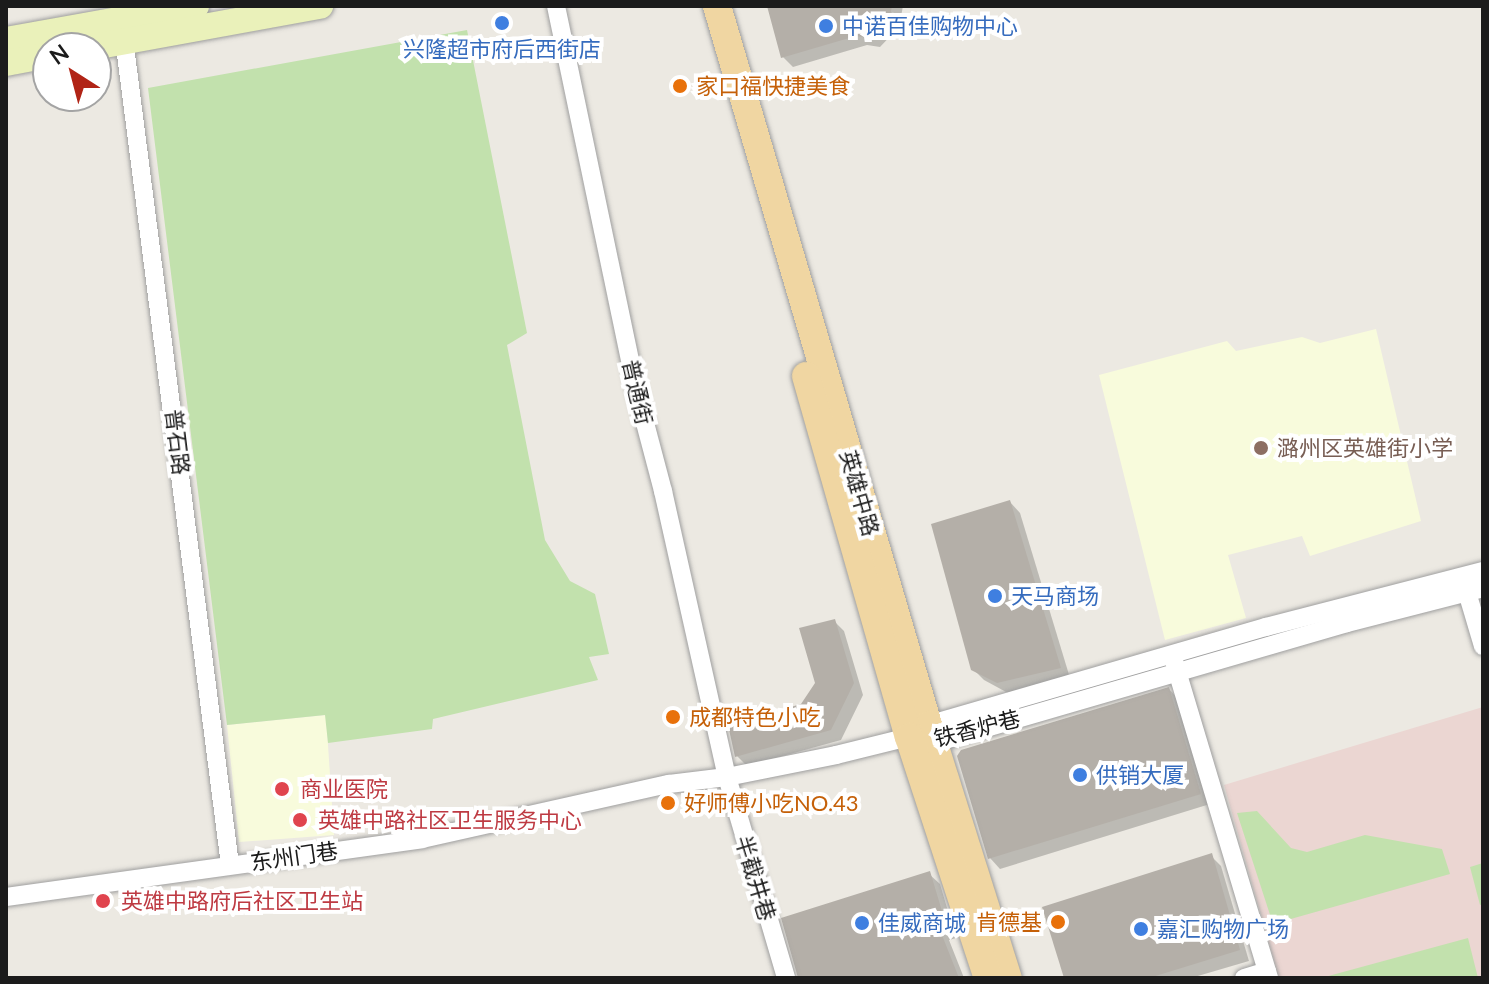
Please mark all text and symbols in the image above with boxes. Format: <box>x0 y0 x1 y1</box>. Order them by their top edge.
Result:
place label: 中诺百佳购物中心 <box>842 13 1018 39</box>
marker: 兴隆超市府后西街店 <box>493 14 511 32</box>
marker: 中诺百佳购物中心 <box>817 17 835 35</box>
north arrow <box>32 32 112 112</box>
place label: 兴隆超市府后西街店 <box>403 36 601 62</box>
text: N <box>44 38 74 70</box>
place label: 家口福快捷美食 <box>696 73 850 99</box>
marker: 家口福快捷美食 <box>671 77 689 95</box>
street label: 普通街 <box>618 357 658 427</box>
street label: 普石路 <box>161 408 195 476</box>
place label: 潞州区英雄街小学 <box>1277 435 1453 461</box>
marker: 潞州区英雄街小学 <box>1252 439 1270 457</box>
street label: 英雄中路 <box>835 447 885 539</box>
place label: 天马商场 <box>1011 583 1099 609</box>
marker: 天马商场 <box>986 587 1004 605</box>
place label: 成都特色小吃 <box>689 704 821 730</box>
street label: 铁香炉巷 <box>931 705 1023 751</box>
marker: 成都特色小吃 <box>664 708 682 726</box>
place label: 供销大厦 <box>1096 762 1184 788</box>
marker: 供销大厦 <box>1071 766 1089 784</box>
place label: 商业医院 <box>300 776 388 802</box>
marker: 商业医院 <box>271 778 293 800</box>
place label: 好师傅小吃NO.43 <box>684 790 859 816</box>
marker: 好师傅小吃NO.43 <box>659 794 677 812</box>
place label: 英雄中路社区卫生服务中心 <box>318 807 582 833</box>
marker: 英雄中路社区卫生服务中心 <box>289 809 311 831</box>
street label: 半截井巷 <box>731 832 781 924</box>
street label: 东州门巷 <box>249 837 339 875</box>
place label: 英雄中路府后社区卫生站 <box>121 888 363 914</box>
marker: 英雄中路府后社区卫生站 <box>92 890 114 912</box>
place label: 肯德基 <box>976 909 1042 935</box>
place label: 佳威商城 <box>878 910 966 936</box>
marker: 肯德基 <box>1049 913 1067 931</box>
marker: 佳威商城 <box>853 914 871 932</box>
place label: 嘉汇购物广场 <box>1157 916 1289 942</box>
marker: 嘉汇购物广场 <box>1132 920 1150 938</box>

